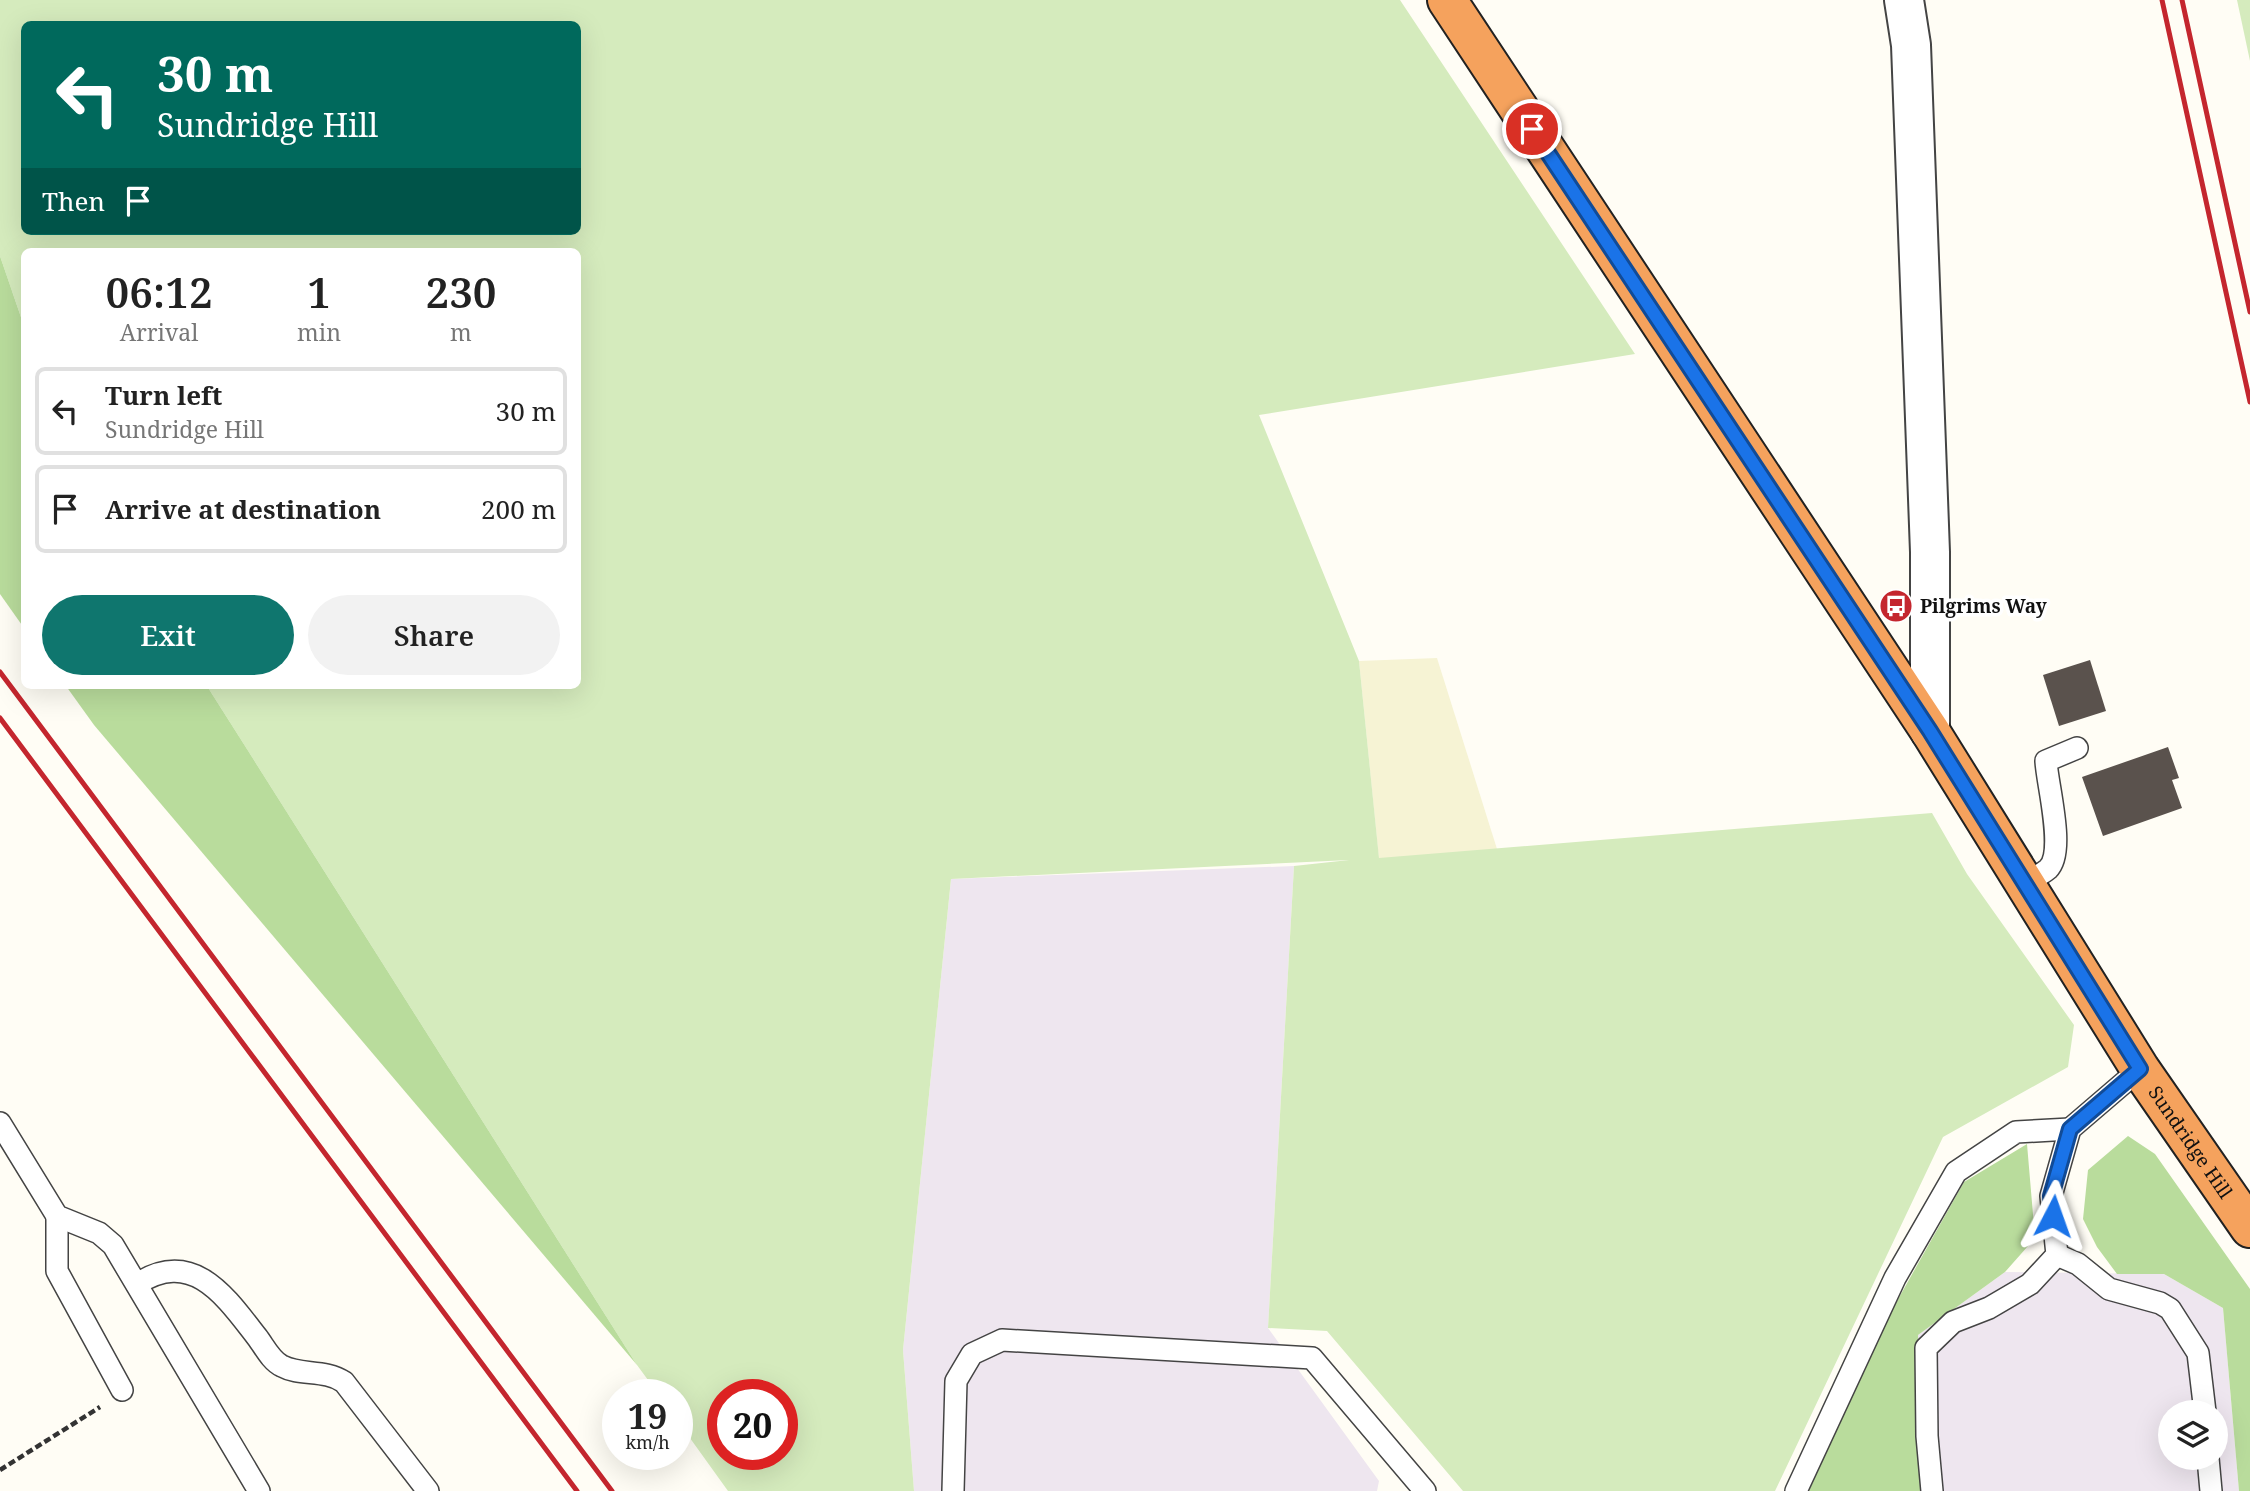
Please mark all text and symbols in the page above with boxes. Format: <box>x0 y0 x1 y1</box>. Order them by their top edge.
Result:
text: 30 m <box>157 40 273 106</box>
icon: left <box>42 49 133 140</box>
pin <box>1502 99 1562 159</box>
text: Sundridge Hill <box>157 103 378 146</box>
icon: arrive <box>1513 110 1551 148</box>
icon: arrive <box>119 182 157 220</box>
text: Then <box>42 183 105 219</box>
text: 06:12 <box>106 263 213 320</box>
text: 1 <box>307 263 331 320</box>
text: 230 <box>426 263 496 320</box>
text: Arrival <box>120 316 198 348</box>
text: min <box>297 316 341 348</box>
text: m <box>450 316 472 348</box>
text: Turn left <box>105 377 222 413</box>
icon: left <box>46 392 84 430</box>
text: 30 m <box>496 393 556 429</box>
text: Sundridge Hill <box>105 413 264 445</box>
icon: arrive <box>46 490 84 528</box>
text: Arrive at destination <box>105 491 381 527</box>
text: 200 m <box>481 491 556 527</box>
bus stop icon: Pilgrims Way <box>1877 587 1915 625</box>
place label: Pilgrims Way <box>1920 593 2047 619</box>
button: Exit <box>42 595 294 675</box>
button: Share <box>308 595 560 675</box>
street label: Sundridge Hill <box>2143 1081 2239 1204</box>
position arrow <box>2016 1179 2090 1253</box>
speed limit sign: 20 <box>707 1379 798 1470</box>
text: 19 <box>628 1392 667 1439</box>
map controls <box>2158 1400 2228 1470</box>
button: layers <box>2158 1400 2228 1470</box>
text: km/h <box>625 1430 670 1454</box>

